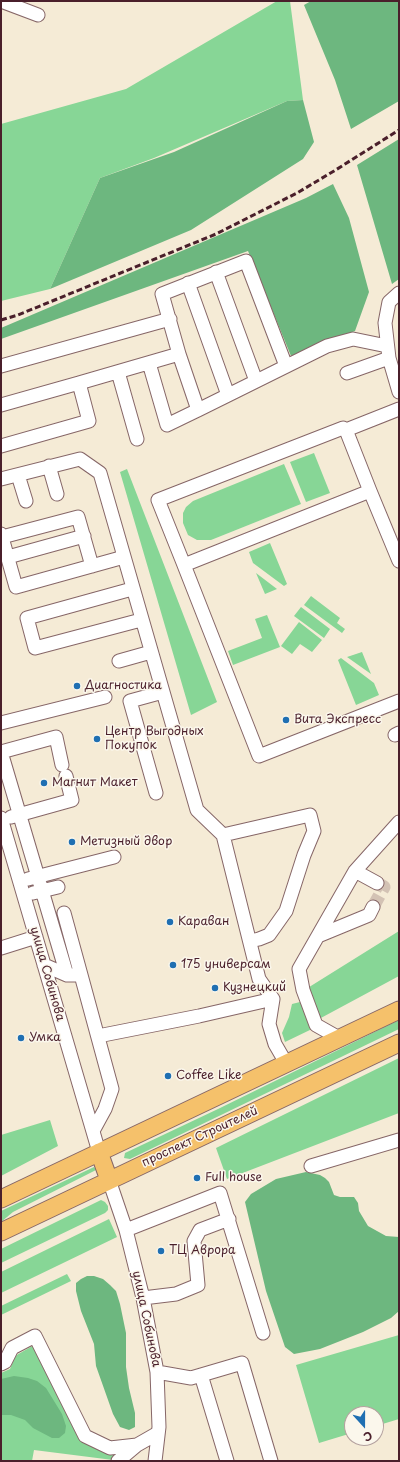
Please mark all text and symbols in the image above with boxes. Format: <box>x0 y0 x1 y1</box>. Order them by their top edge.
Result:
place label: Диагностика <box>85 679 162 693</box>
marker: Диагностика <box>72 681 82 691</box>
place label: Вита Экспресс <box>294 713 381 727</box>
marker: Вита Экспресс <box>281 715 291 725</box>
place label: Центр Выгодных Покупок <box>105 725 204 753</box>
marker: Центр Выгодных Покупок <box>92 734 102 744</box>
place label: Магнит Макет <box>52 776 137 790</box>
marker: Магнит Макет <box>39 778 49 788</box>
place label: Метизный двор <box>80 835 172 849</box>
marker: Метизный двор <box>67 837 77 847</box>
place label: Караван <box>178 915 229 929</box>
marker: Караван <box>165 917 175 927</box>
street label: улица Собинова <box>27 925 67 1023</box>
place label: 175 универсам <box>181 958 271 972</box>
marker: 175 универсам <box>168 960 178 970</box>
place label: Кузнецкий <box>223 981 286 995</box>
marker: Кузнецкий <box>210 983 220 993</box>
place label: Умка <box>29 1031 61 1045</box>
marker: Умка <box>16 1033 26 1043</box>
place label: Coffee Like <box>176 1069 241 1083</box>
marker: Coffee Like <box>163 1071 173 1081</box>
street label: проспект Строителей <box>140 1104 260 1170</box>
place label: Full house <box>205 1171 262 1185</box>
marker: Full house <box>192 1173 202 1183</box>
place label: ТЦ Аврора <box>169 1244 235 1258</box>
marker: ТЦ Аврора <box>156 1246 166 1256</box>
street label: улица Собинова <box>129 1270 163 1368</box>
north arrow <box>344 1406 384 1446</box>
text: С <box>361 1427 375 1446</box>

